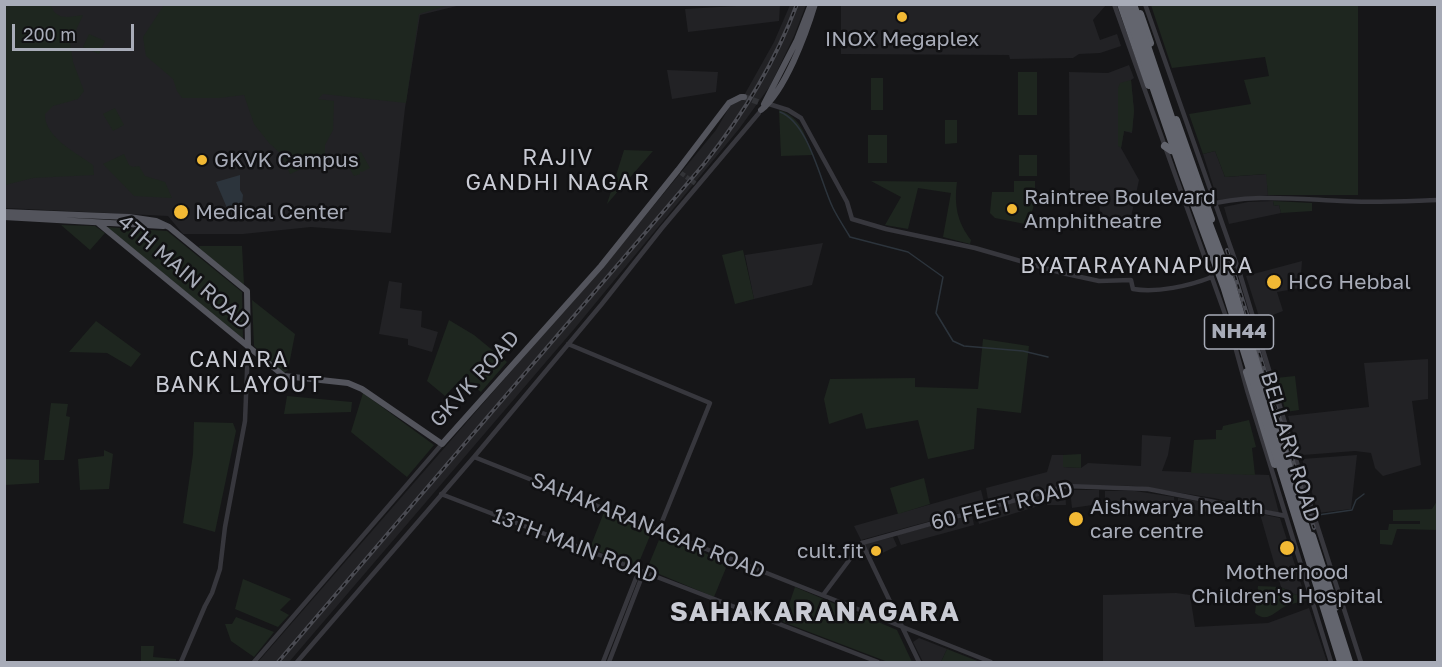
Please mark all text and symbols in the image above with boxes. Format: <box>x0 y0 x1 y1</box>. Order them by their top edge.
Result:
marker: INOX Megaplex <box>895 10 909 24</box>
scale bar <box>15 12 136 50</box>
text: 200 m <box>23 23 76 45</box>
place label: INOX Megaplex <box>825 26 979 52</box>
district label: RAJIV GANDHI NAGAR <box>466 145 650 196</box>
place label: GKVK Campus <box>214 147 359 173</box>
marker: GKVK Campus <box>195 153 209 167</box>
place label: Raintree Boulevard Amphitheatre <box>1024 184 1216 234</box>
place label: Medical Center <box>195 199 347 225</box>
marker: Raintree Boulevard Amphitheatre <box>1005 202 1019 216</box>
marker: Medical Center <box>172 203 190 221</box>
street label: 4TH MAIN ROAD <box>113 209 255 335</box>
district label: BYATARAYANAPURA <box>1020 253 1254 279</box>
place label: HCG Hebbal <box>1288 269 1411 295</box>
marker: HCG Hebbal <box>1265 273 1283 291</box>
road number: NH44 <box>1204 315 1274 349</box>
street label: GKVK ROAD <box>425 325 525 433</box>
district label: CANARA BANK LAYOUT <box>155 347 323 398</box>
street label: BELLARY ROAD <box>1255 369 1325 525</box>
street label: SAHAKARANAGAR ROAD <box>527 467 769 585</box>
street label: 60 FEET ROAD <box>928 476 1076 536</box>
place label: Aishwarya health care centre <box>1090 494 1264 544</box>
street label: 13TH MAIN ROAD <box>489 503 661 589</box>
marker: Aishwarya health care centre <box>1067 510 1085 528</box>
place label: cult.fit <box>797 538 864 564</box>
marker: Motherhood Children's Hospital <box>1278 539 1296 557</box>
marker: cult.fit <box>869 544 883 558</box>
place label: Motherhood Children's Hospital <box>1191 559 1383 609</box>
district label: SAHAKARANAGARA <box>670 596 960 628</box>

